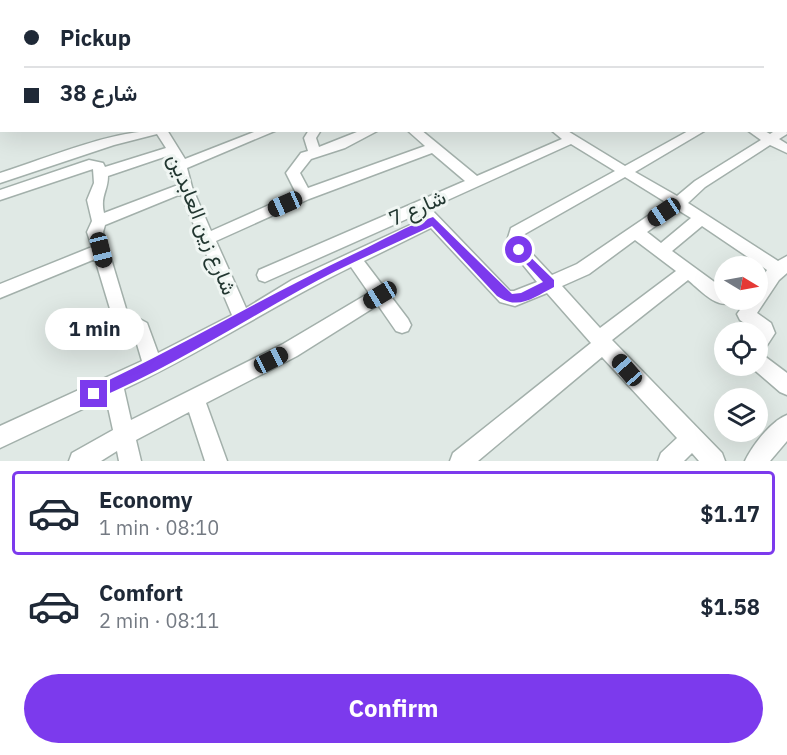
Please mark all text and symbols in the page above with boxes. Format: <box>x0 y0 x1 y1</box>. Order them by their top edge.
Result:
text: Pickup <box>60 23 131 52</box>
text: شارع 38 <box>60 78 137 107</box>
street label: شارع زين العابدين <box>161 149 244 299</box>
street label: شارع 7 <box>384 182 450 233</box>
car <box>265 188 305 220</box>
car <box>644 194 684 230</box>
car <box>88 230 114 270</box>
route start <box>505 236 532 263</box>
north arrow <box>714 256 768 310</box>
map controls <box>714 256 768 442</box>
car <box>360 278 400 312</box>
callout: 1 min <box>44 307 144 349</box>
text: 1 min <box>68 315 121 342</box>
button: locate <box>714 322 768 376</box>
car <box>251 344 291 376</box>
car <box>608 351 646 389</box>
route end <box>80 380 107 407</box>
button: layers <box>714 388 768 442</box>
text: Economy <box>99 485 193 514</box>
icon: car <box>27 486 81 540</box>
text: $1.17 <box>700 499 760 528</box>
text: 1 min · 08:10 <box>99 514 219 541</box>
text: Comfort <box>99 578 183 607</box>
icon: car <box>27 579 81 633</box>
text: $1.58 <box>700 592 760 621</box>
text: 2 min · 08:11 <box>99 607 219 634</box>
button: Confirm <box>24 674 763 743</box>

